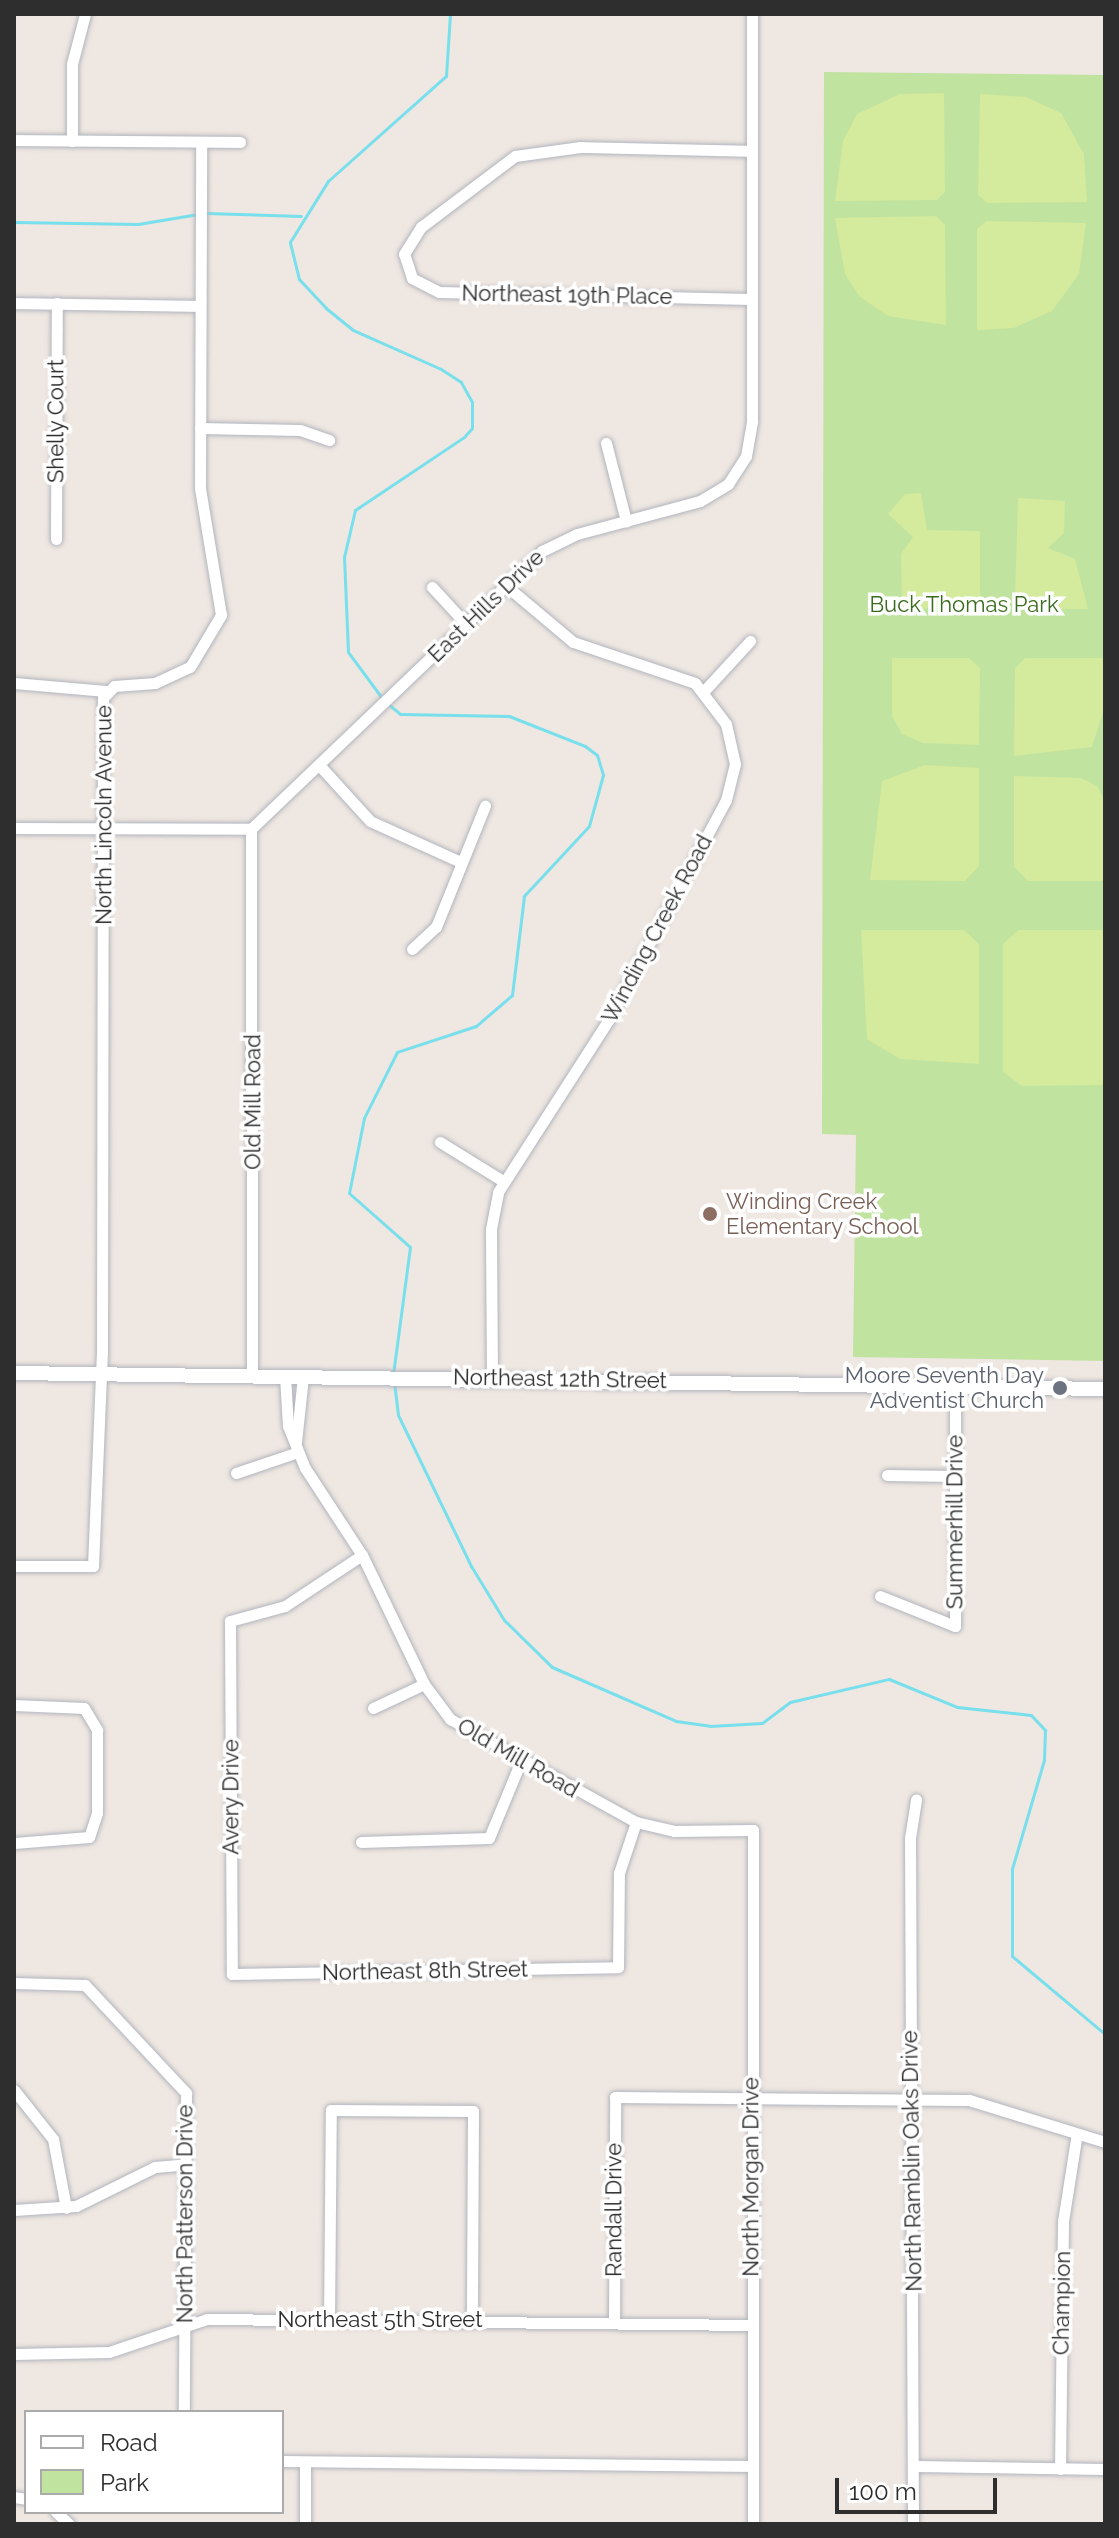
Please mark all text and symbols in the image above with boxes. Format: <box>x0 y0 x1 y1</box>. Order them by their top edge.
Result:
street label: Northeast 19th Place <box>461 280 673 310</box>
street label: Shelly Court <box>43 359 69 483</box>
street label: East Hills Drive <box>423 544 549 668</box>
park label: Buck Thomas Park <box>869 592 1059 618</box>
street label: North Lincoln Avenue <box>91 705 117 925</box>
street label: Winding Creek Road <box>596 830 718 1028</box>
street label: Old Mill Road <box>240 1034 266 1170</box>
place label: Winding Creek Elementary School <box>726 1188 919 1240</box>
marker: Winding Creek Elementary School <box>701 1205 719 1223</box>
place label: Moore Seventh Day Adventist Church <box>845 1362 1044 1414</box>
street label: Northeast 12th Street <box>453 1364 667 1394</box>
marker: Moore Seventh Day Adventist Church <box>1051 1379 1069 1397</box>
street label: Summerhill Drive <box>942 1434 968 1610</box>
street label: Old Mill Road <box>452 1713 584 1803</box>
street label: Avery Drive <box>218 1739 244 1855</box>
street label: Northeast 8th Street <box>322 1956 528 1986</box>
street label: North Ramblin Oaks Drive <box>897 2030 927 2292</box>
street label: North Morgan Drive <box>738 2077 764 2277</box>
street label: North Patterson Drive <box>172 2105 198 2323</box>
street label: Randall Drive <box>601 2143 627 2277</box>
street label: Champion <box>1048 2251 1076 2355</box>
street label: Northeast 5th Street <box>277 2307 483 2333</box>
legend <box>24 2410 284 2514</box>
text: Road <box>100 2428 158 2457</box>
scale bar <box>839 2462 1001 2512</box>
text: Park <box>100 2468 149 2497</box>
text: 100 m <box>849 2477 917 2506</box>

